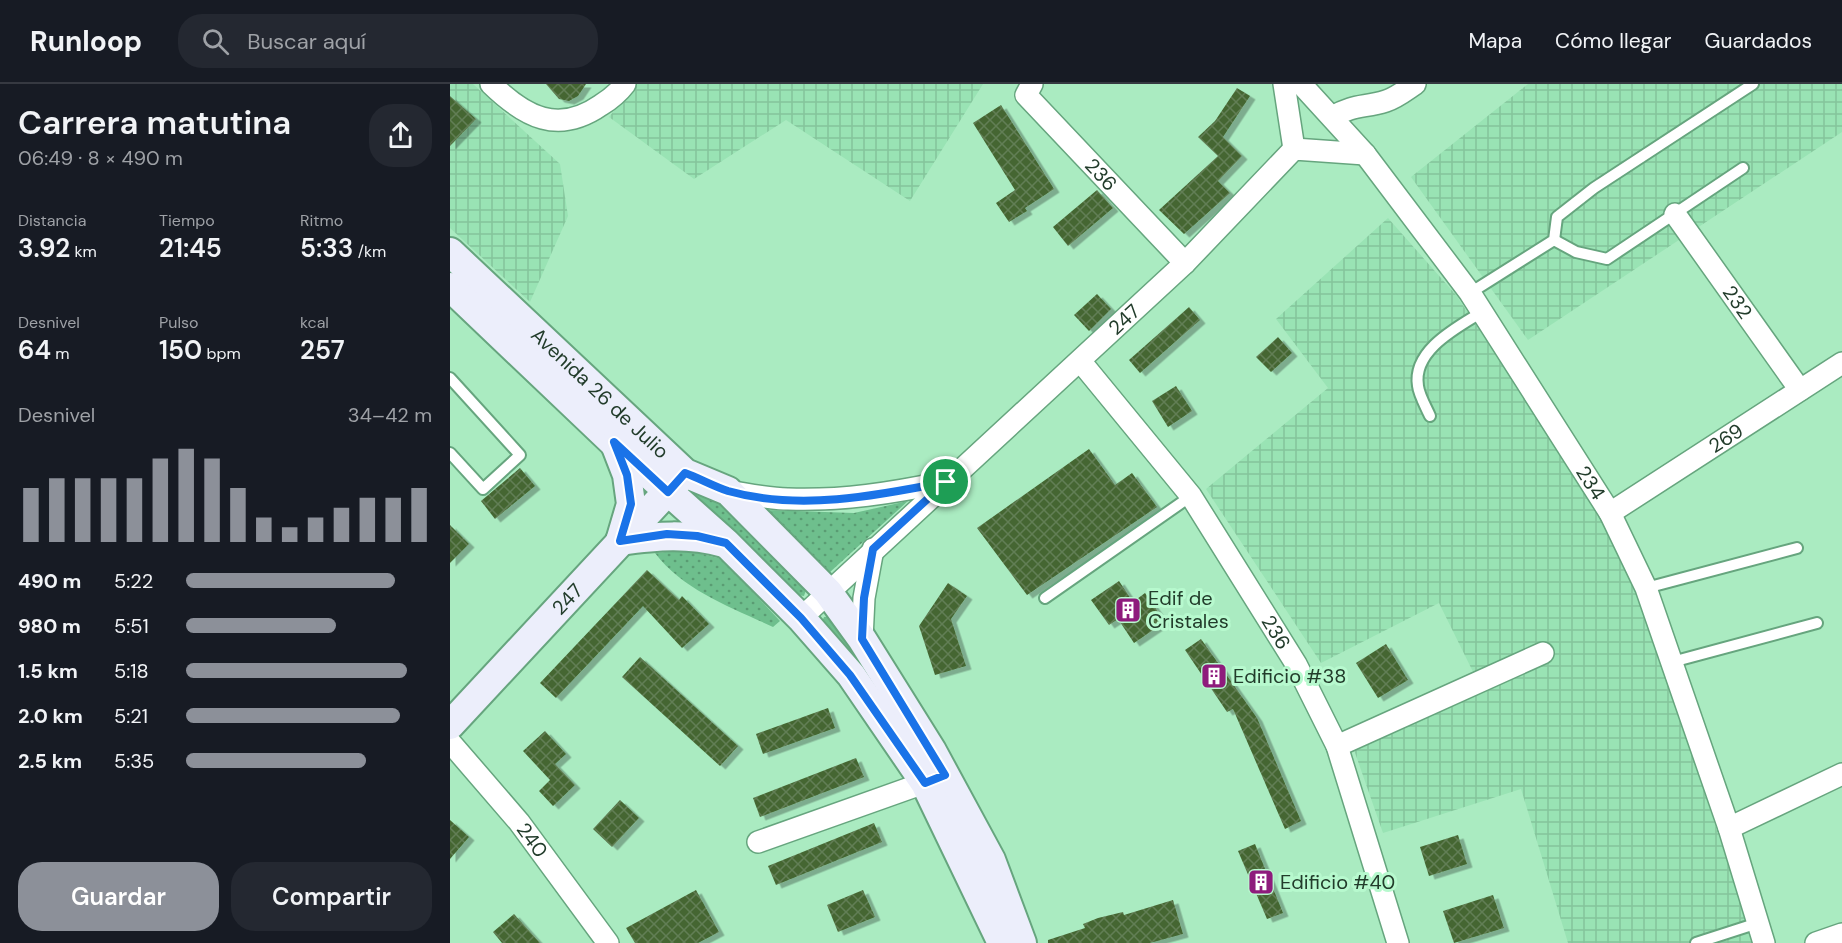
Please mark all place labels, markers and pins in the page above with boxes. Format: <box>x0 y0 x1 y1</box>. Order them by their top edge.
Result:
pin <box>920 456 971 507</box>
place label: Edif de Cristales <box>1148 585 1229 634</box>
building icon: Edif de Cristales <box>1113 595 1143 625</box>
building icon: Edificio #38 <box>1199 661 1229 691</box>
place label: Edificio #38 <box>1233 663 1346 689</box>
building icon: Edificio #40 <box>1246 867 1276 897</box>
place label: Edificio #40 <box>1280 869 1395 895</box>

